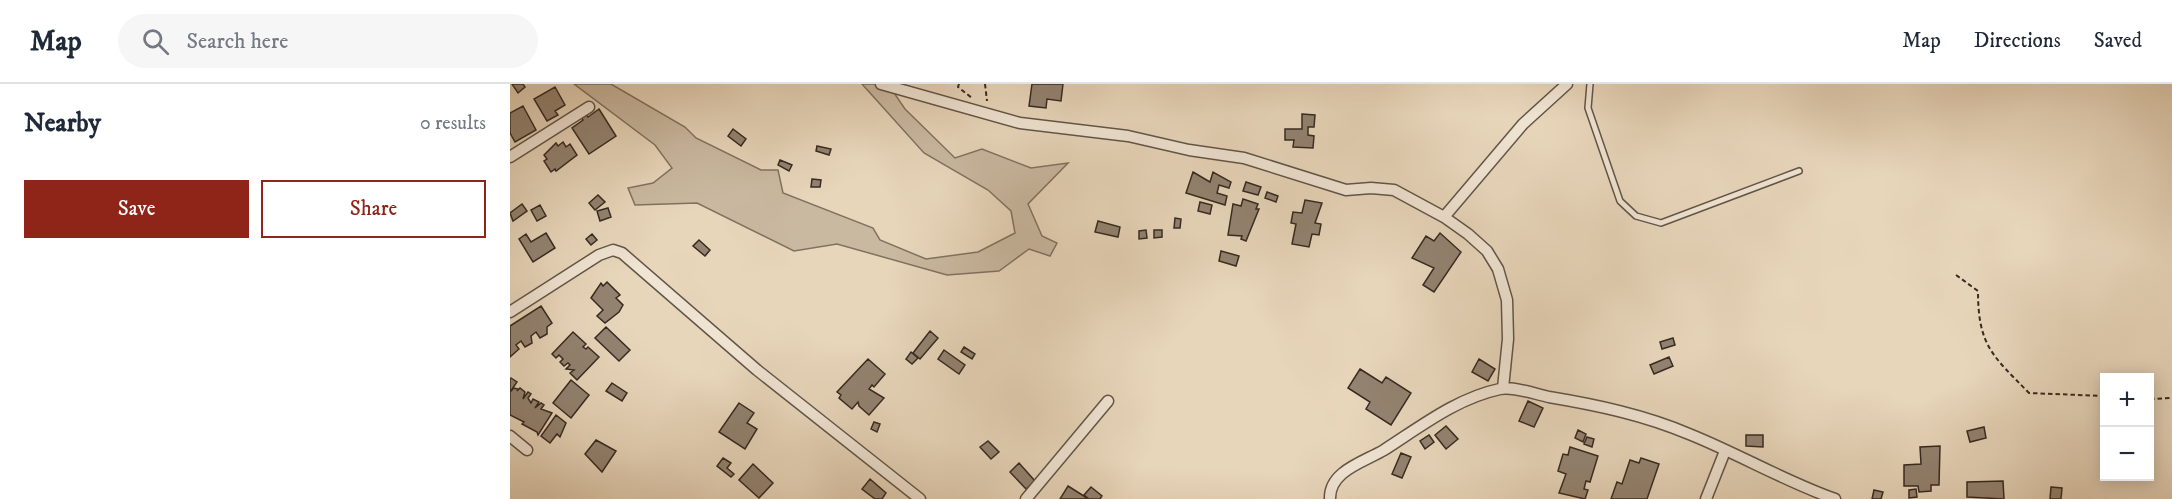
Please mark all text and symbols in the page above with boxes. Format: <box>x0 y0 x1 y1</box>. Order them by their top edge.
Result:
search box <box>118 14 538 68</box>
text: Map <box>30 24 82 59</box>
icon: search <box>139 25 172 58</box>
text: Search here <box>187 28 288 55</box>
text: Map <box>1902 28 1941 54</box>
text: Directions <box>1974 28 2061 54</box>
text: Saved <box>2094 28 2142 54</box>
text: Nearby <box>24 107 101 140</box>
text: 0 results <box>420 111 486 136</box>
button: Save <box>24 180 249 238</box>
button: Share <box>261 180 486 238</box>
map controls <box>2100 373 2154 481</box>
button: + <box>2100 373 2154 427</box>
button: − <box>2100 427 2154 481</box>

